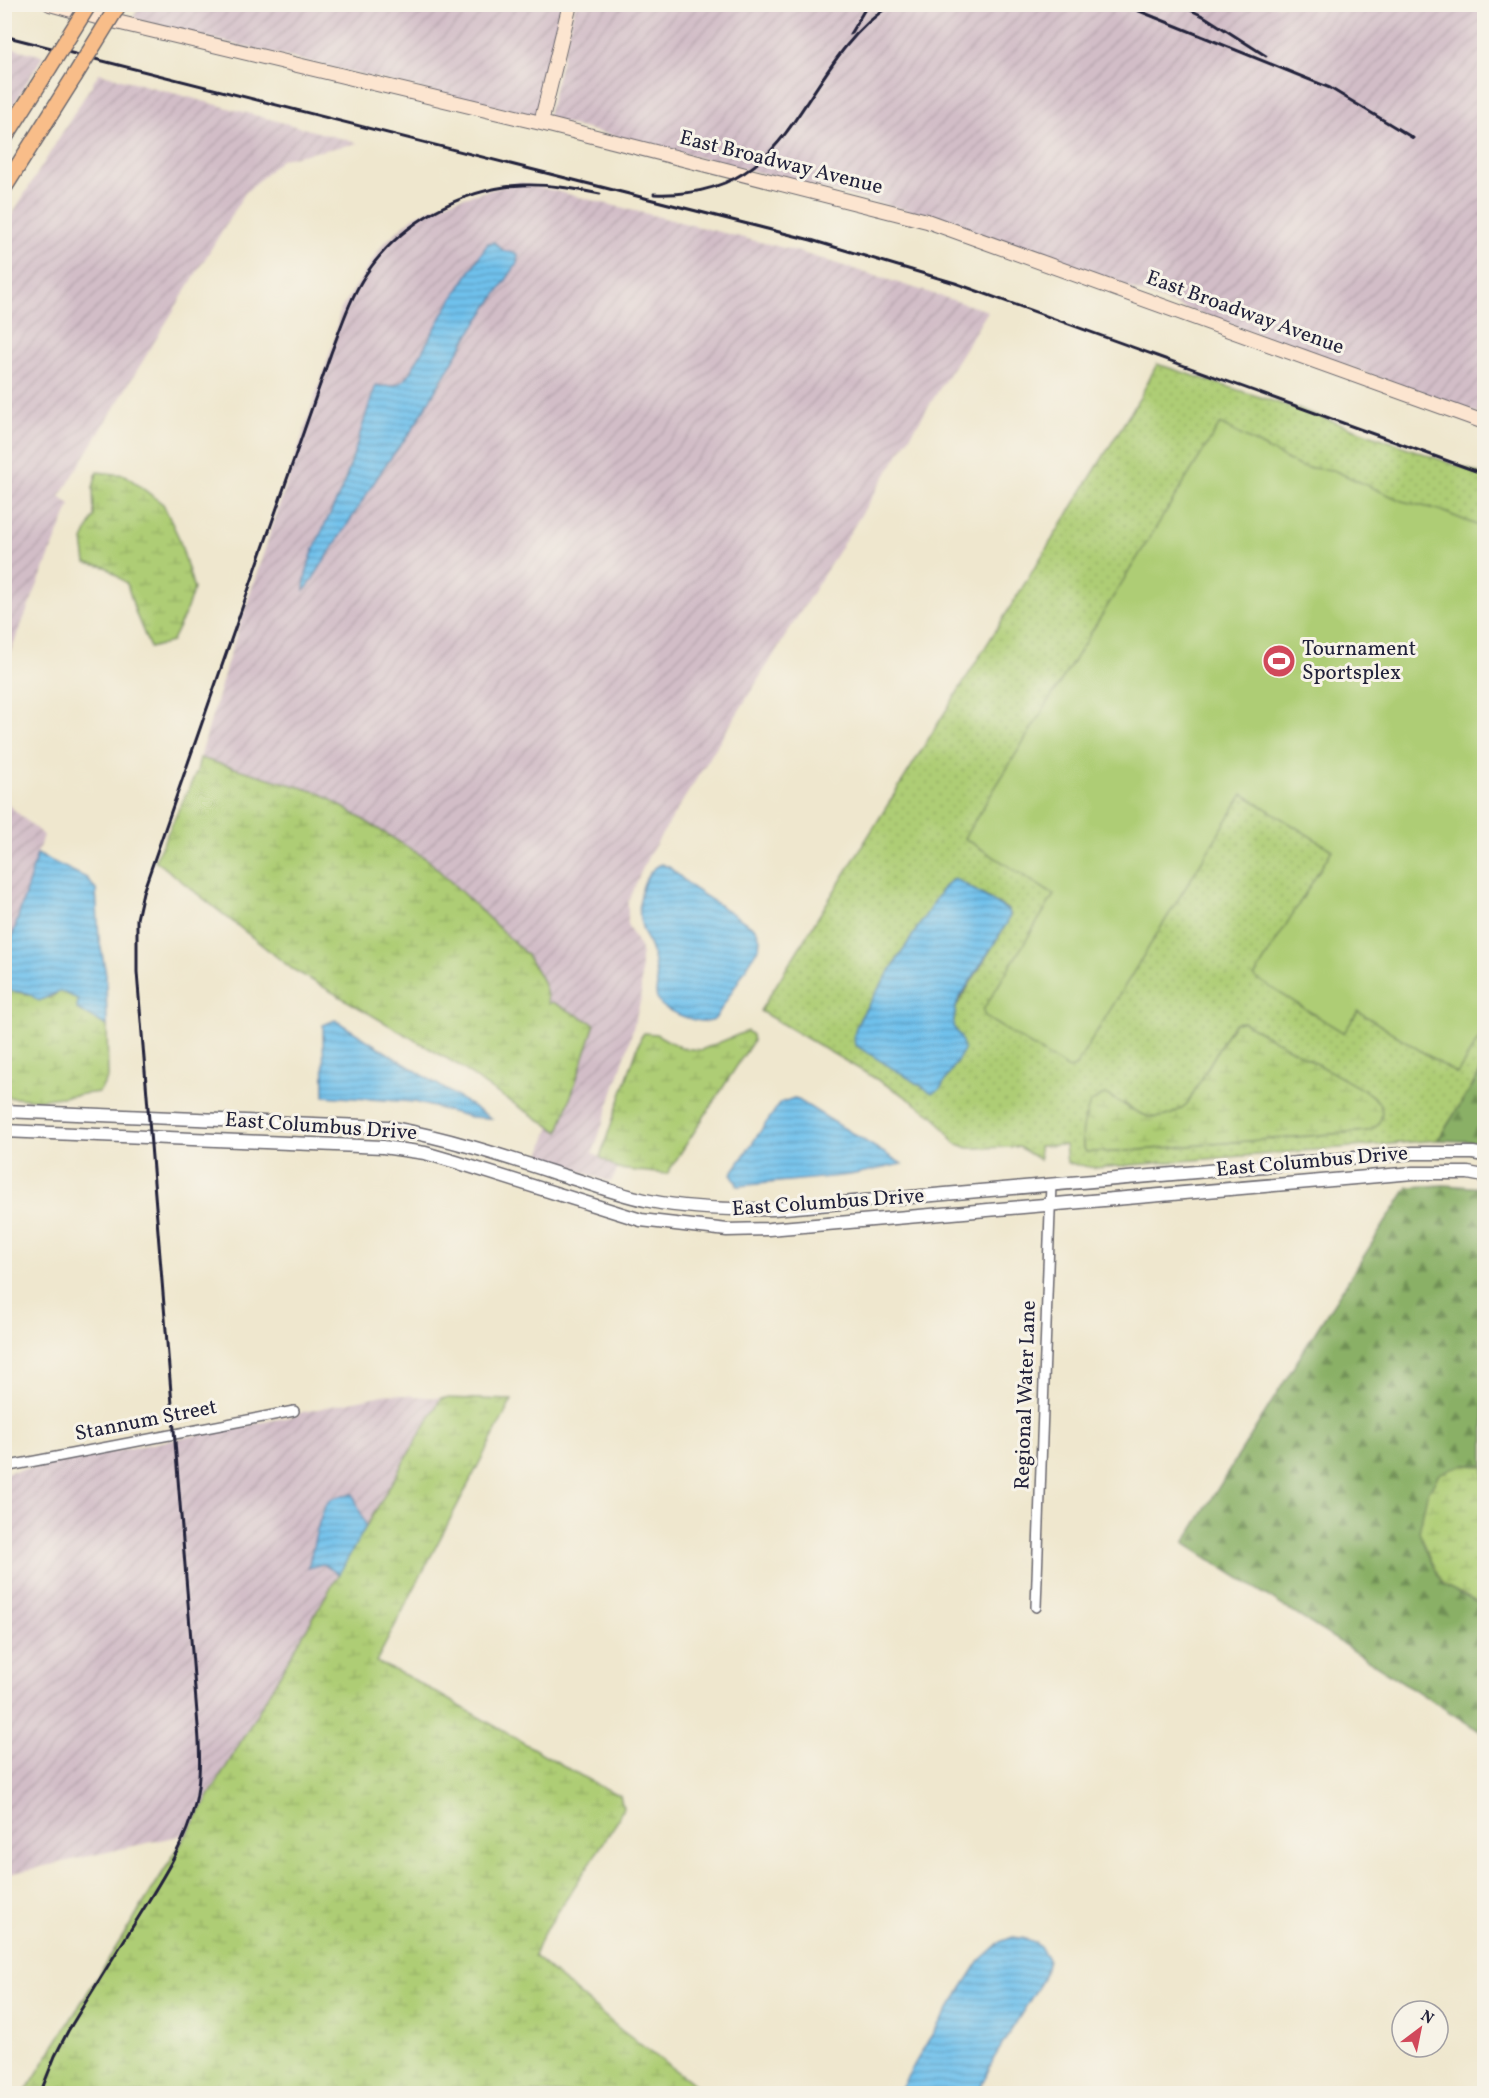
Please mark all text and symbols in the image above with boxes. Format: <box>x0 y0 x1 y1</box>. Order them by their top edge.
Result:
street label: East Broadway Avenue <box>676 124 886 202</box>
street label: East Broadway Avenue <box>1142 264 1348 362</box>
place label: Tournament Sportsplex <box>1302 635 1416 688</box>
sports icon: Tournament Sportsplex <box>1261 643 1297 679</box>
street label: East Columbus Drive <box>224 1106 418 1148</box>
street label: East Columbus Drive <box>1215 1139 1409 1185</box>
street label: East Columbus Drive <box>731 1182 925 1224</box>
street label: Regional Water Lane <box>1008 1300 1044 1490</box>
street label: Stannum Street <box>72 1393 220 1449</box>
north arrow <box>1390 1999 1450 2059</box>
text: N <box>1416 2006 1438 2031</box>

